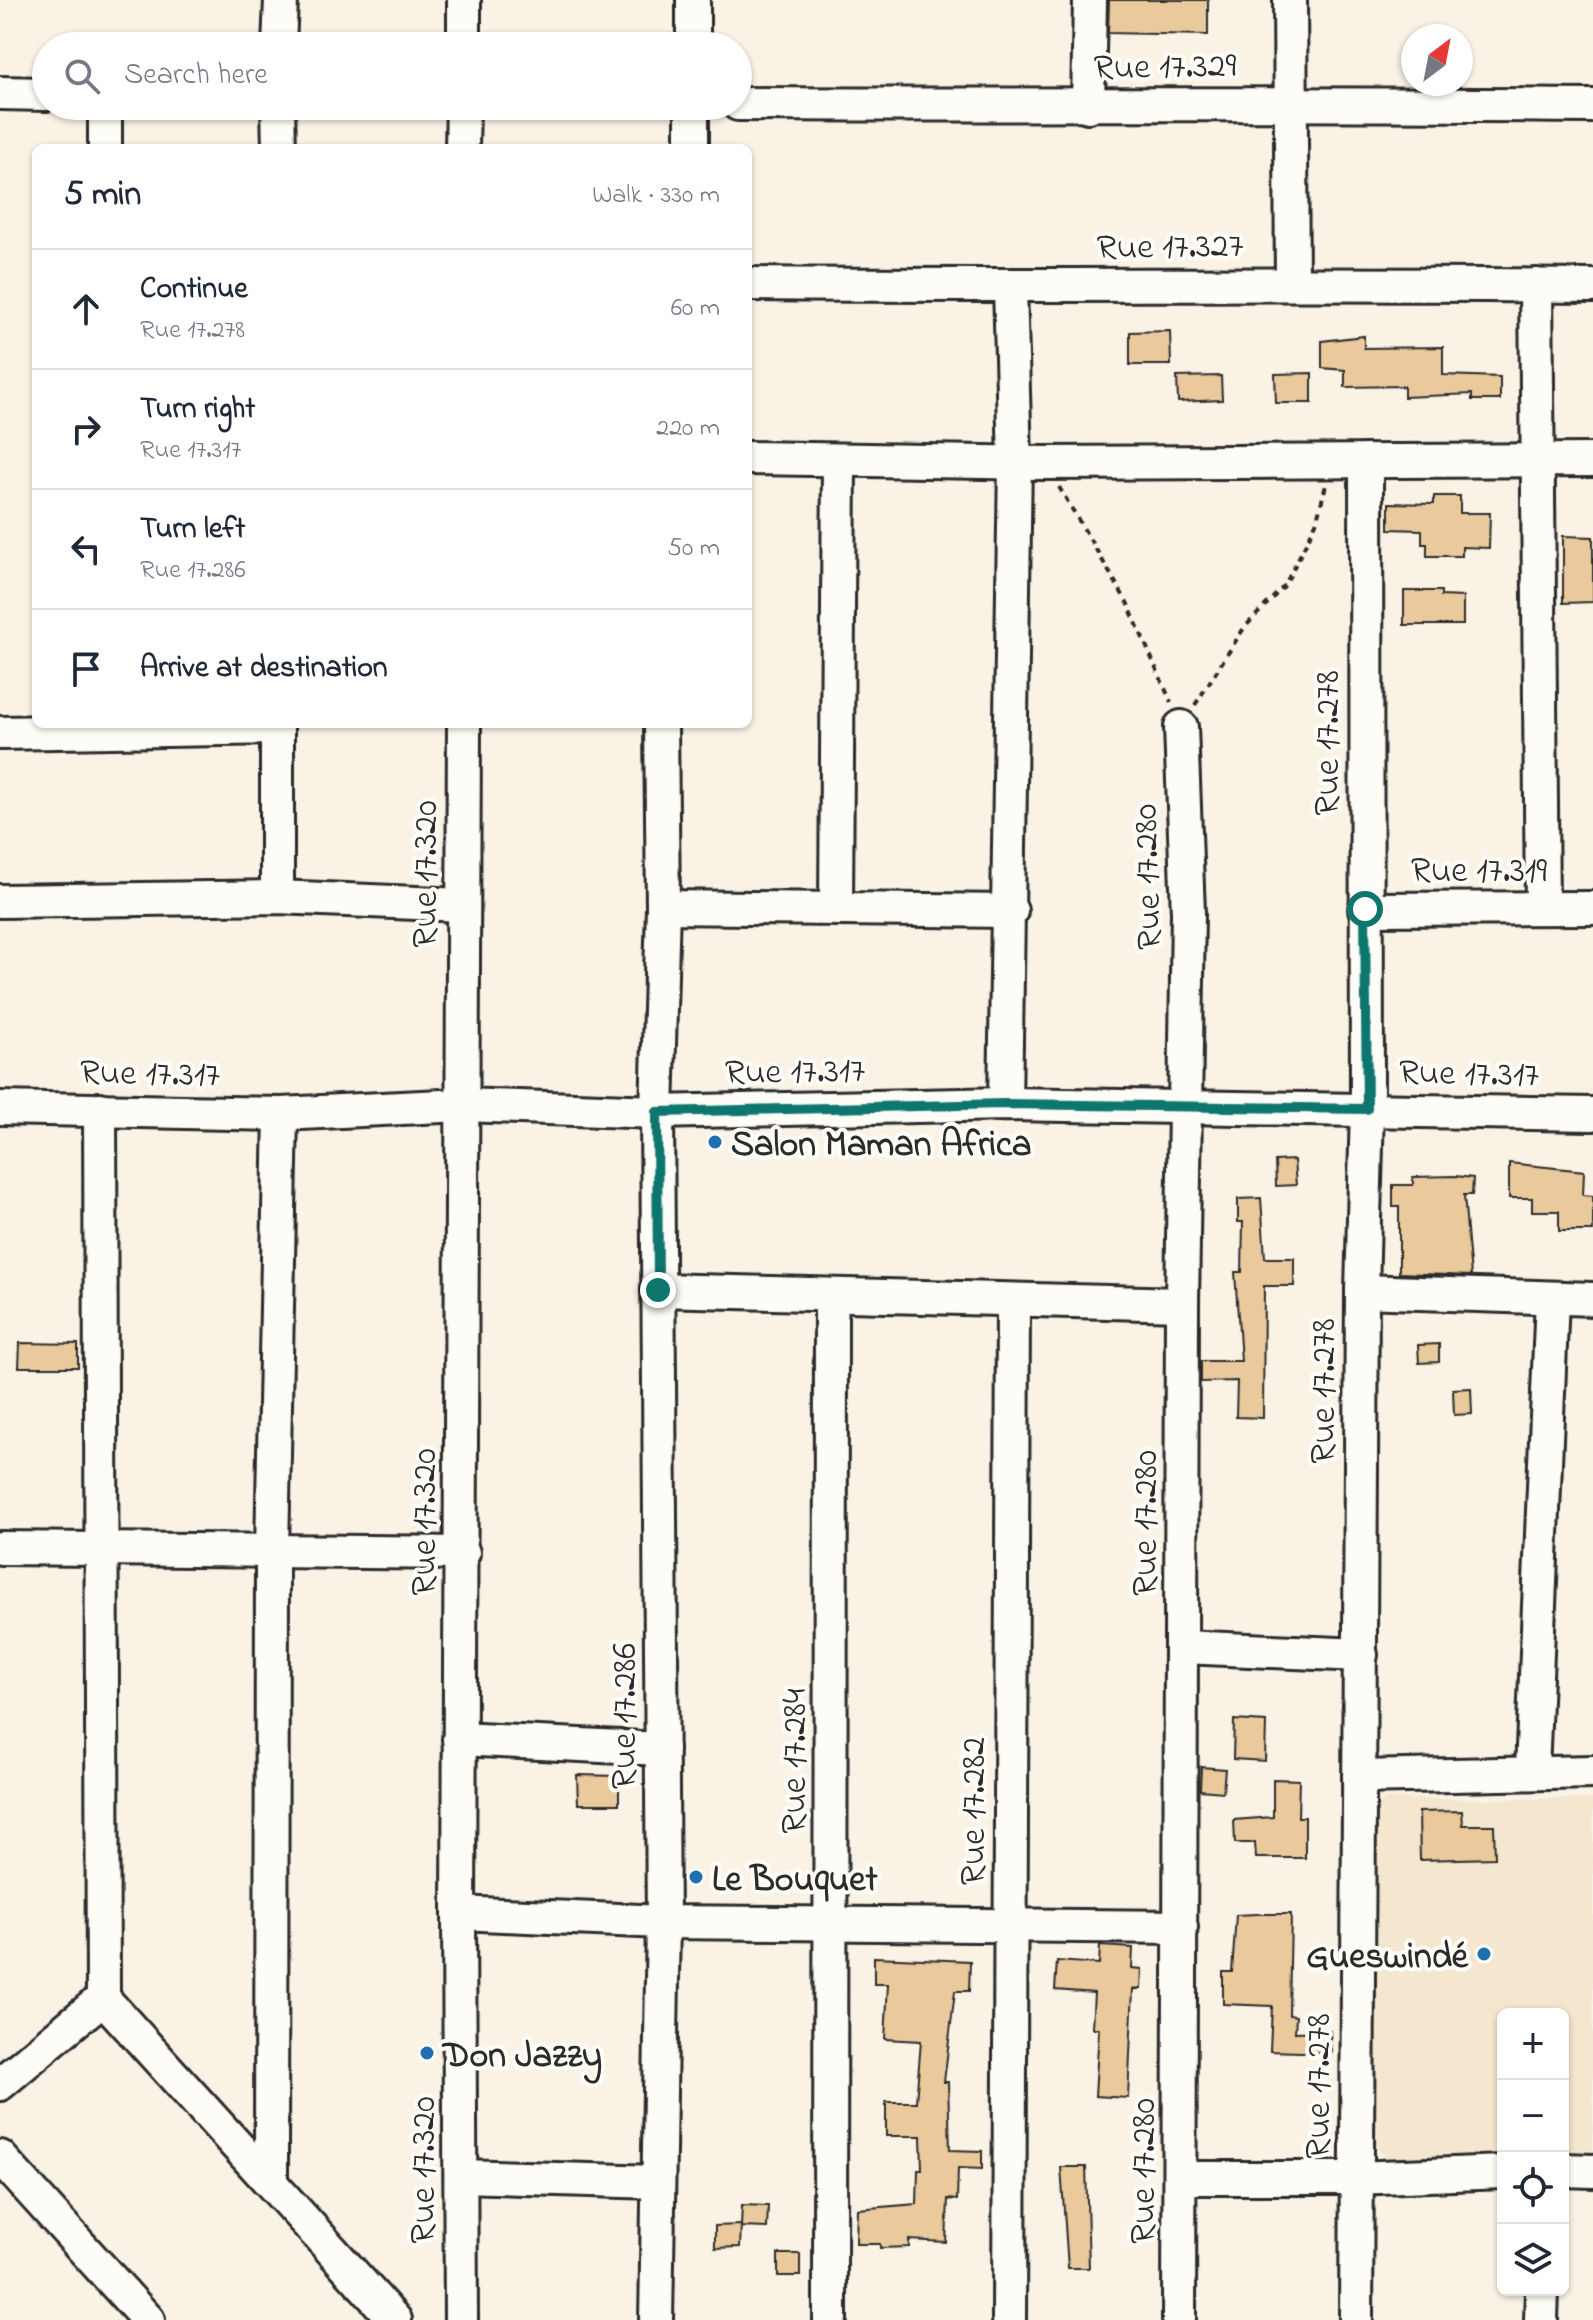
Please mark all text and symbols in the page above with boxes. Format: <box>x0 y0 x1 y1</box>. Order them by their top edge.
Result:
north arrow <box>1401 24 1473 96</box>
search box <box>32 32 752 120</box>
street label: Rue 17.329 <box>1093 41 1237 96</box>
icon: search <box>60 54 104 98</box>
text: Search here <box>124 54 268 98</box>
text: 5 min <box>64 171 141 221</box>
text: Walk · 330 m <box>592 177 720 215</box>
street label: Rue 17.327 <box>1096 221 1244 276</box>
text: Continue <box>140 268 248 312</box>
icon: ahead <box>64 287 108 331</box>
text: 60 m <box>671 290 720 328</box>
text: Rue 17.278 <box>140 312 245 350</box>
text: Turn right <box>140 388 255 432</box>
icon: right <box>64 407 108 451</box>
text: 220 m <box>656 410 720 448</box>
text: Rue 17.317 <box>140 432 241 470</box>
text: Turn left <box>140 508 245 552</box>
icon: left <box>64 527 108 571</box>
text: 50 m <box>667 530 720 568</box>
text: Rue 17.286 <box>140 552 246 590</box>
icon: arrive <box>64 647 108 691</box>
text: Arrive at destination <box>140 647 388 691</box>
street label: Rue 17.278 <box>1303 670 1356 816</box>
street label: Rue 17.320 <box>401 800 454 948</box>
street label: Rue 17.280 <box>1120 803 1179 951</box>
street label: Rue 17.319 <box>1411 846 1547 899</box>
route start <box>1347 891 1383 927</box>
street label: Rue 17.317 <box>724 1046 866 1101</box>
street label: Rue 17.317 <box>79 1048 221 1103</box>
street label: Rue 17.317 <box>1398 1048 1540 1103</box>
place label: Salon Maman Africa <box>731 1120 1031 1173</box>
marker: Salon Maman Africa <box>706 1133 724 1151</box>
route end <box>640 1272 676 1308</box>
street label: Rue 17.278 <box>1299 1318 1352 1464</box>
street label: Rue 17.320 <box>400 1448 453 1596</box>
street label: Rue 17.280 <box>1121 1450 1174 1596</box>
street label: Rue 17.286 <box>600 1643 653 1789</box>
street label: Rue 17.284 <box>770 1688 823 1834</box>
street label: Rue 17.282 <box>949 1737 1002 1885</box>
place label: Le Bouquet <box>712 1855 878 1908</box>
marker: Le Bouquet <box>687 1868 705 1886</box>
place label: Gueswindé <box>1306 1932 1469 1985</box>
marker: Gueswindé <box>1475 1945 1493 1963</box>
map controls <box>1497 2008 1569 2296</box>
button: + <box>1497 2008 1569 2080</box>
street label: Rue 17.278 <box>1294 2013 1347 2159</box>
place label: Don Jazzy <box>441 2031 602 2084</box>
marker: Don Jazzy <box>418 2044 436 2062</box>
button: − <box>1497 2080 1569 2152</box>
street label: Rue 17.320 <box>399 2096 452 2244</box>
street label: Rue 17.280 <box>1119 2098 1172 2244</box>
button: locate <box>1497 2152 1569 2224</box>
button: layers <box>1497 2224 1569 2296</box>

